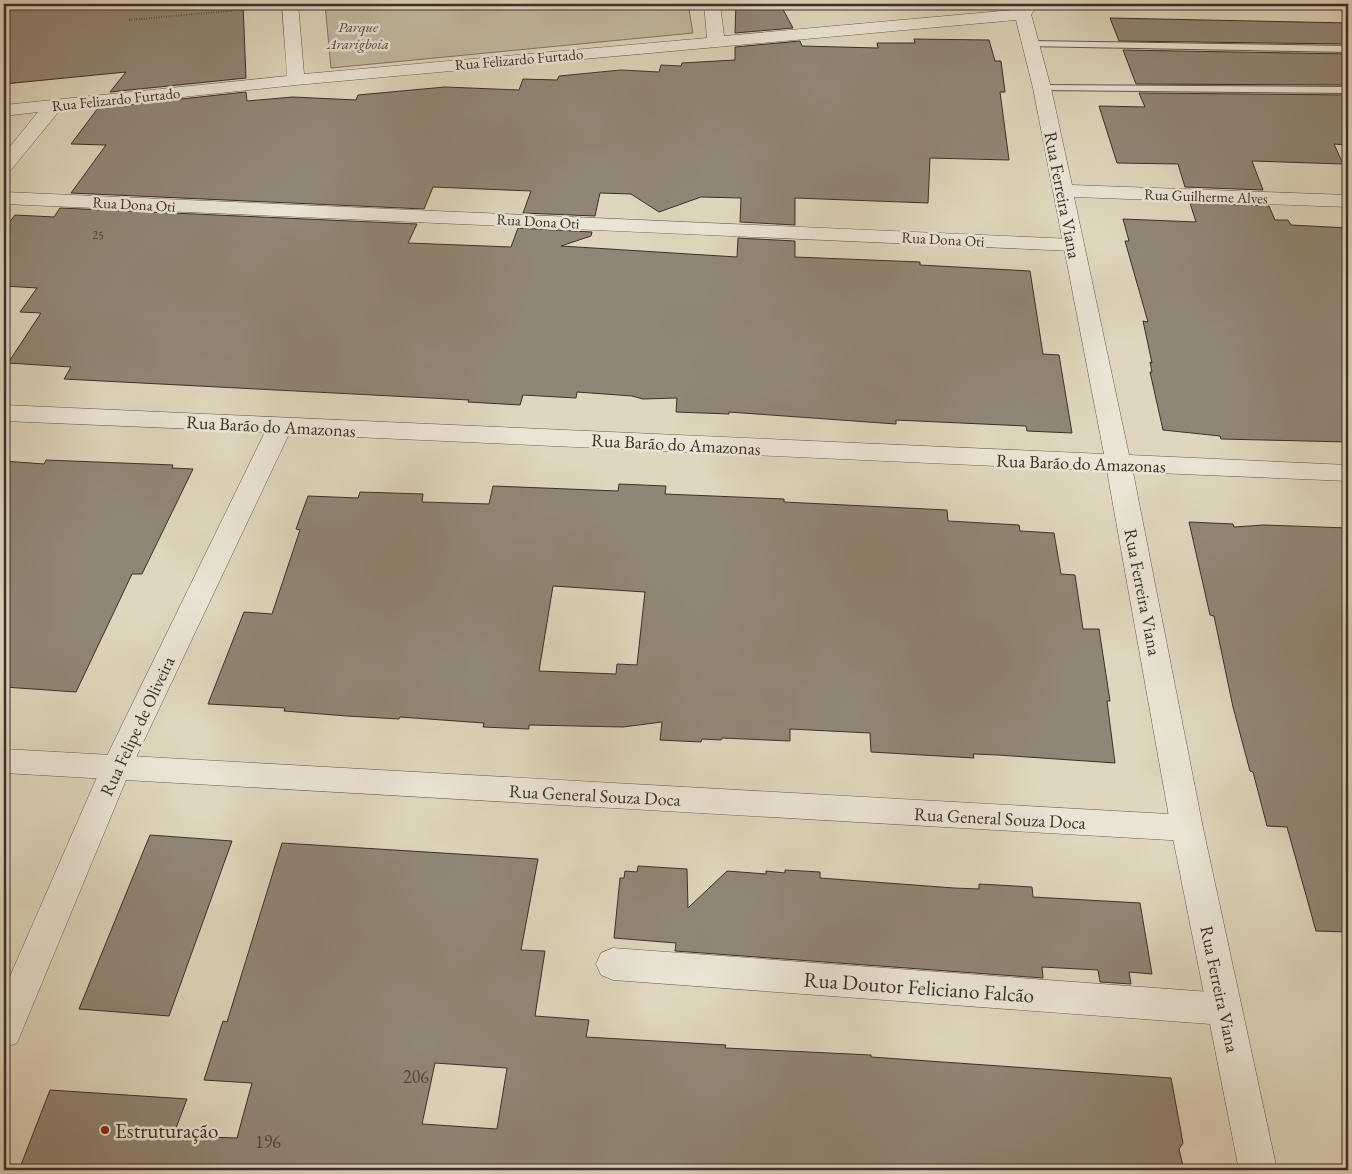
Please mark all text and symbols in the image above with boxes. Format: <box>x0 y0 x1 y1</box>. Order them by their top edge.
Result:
park label: Parque Ararigboia <box>326 17 389 53</box>
street label: Rua Felizardo Furtado <box>454 44 584 74</box>
street label: Rua Felizardo Furtado <box>51 83 181 115</box>
street label: Rua Ferreira Viana <box>1039 129 1087 261</box>
street label: Rua Guilherme Alves <box>1144 184 1268 208</box>
street label: Rua Dona Oti <box>92 192 176 216</box>
street label: Rua Dona Oti <box>496 209 580 233</box>
house number: 25 <box>92 227 104 243</box>
street label: Rua Dona Oti <box>901 227 985 251</box>
street label: Rua Barão do Amazonas <box>186 410 356 442</box>
street label: Rua Barão do Amazonas <box>591 428 761 460</box>
street label: Rua Barão do Amazonas <box>996 449 1166 477</box>
street label: Rua Ferreira Viana <box>1119 526 1167 658</box>
street label: Rua Felipe de Oliveira <box>95 652 180 800</box>
street label: Rua General Souza Doca <box>509 779 682 811</box>
street label: Rua General Souza Doca <box>914 802 1087 834</box>
street label: Rua Ferreira Viana <box>1195 923 1245 1055</box>
street label: Rua Doutor Feliciano Falcão <box>803 965 1035 1009</box>
house number: 206 <box>403 1065 429 1088</box>
place label: Estruturação <box>115 1117 218 1144</box>
marker: Estruturação <box>99 1124 111 1136</box>
house number: 196 <box>255 1130 281 1153</box>

